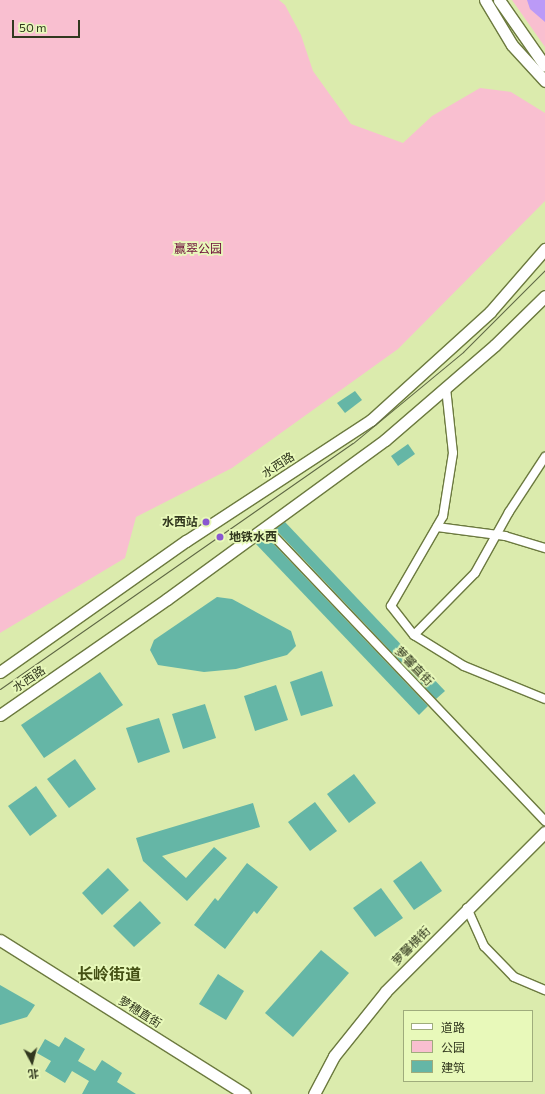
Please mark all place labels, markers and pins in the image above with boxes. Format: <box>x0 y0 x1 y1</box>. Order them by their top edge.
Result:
place label: 水西站 <box>162 515 198 529</box>
marker: 水西站 <box>201 517 211 527</box>
place label: 地铁水西 <box>229 530 277 544</box>
marker: 地铁水西 <box>214 531 226 543</box>

